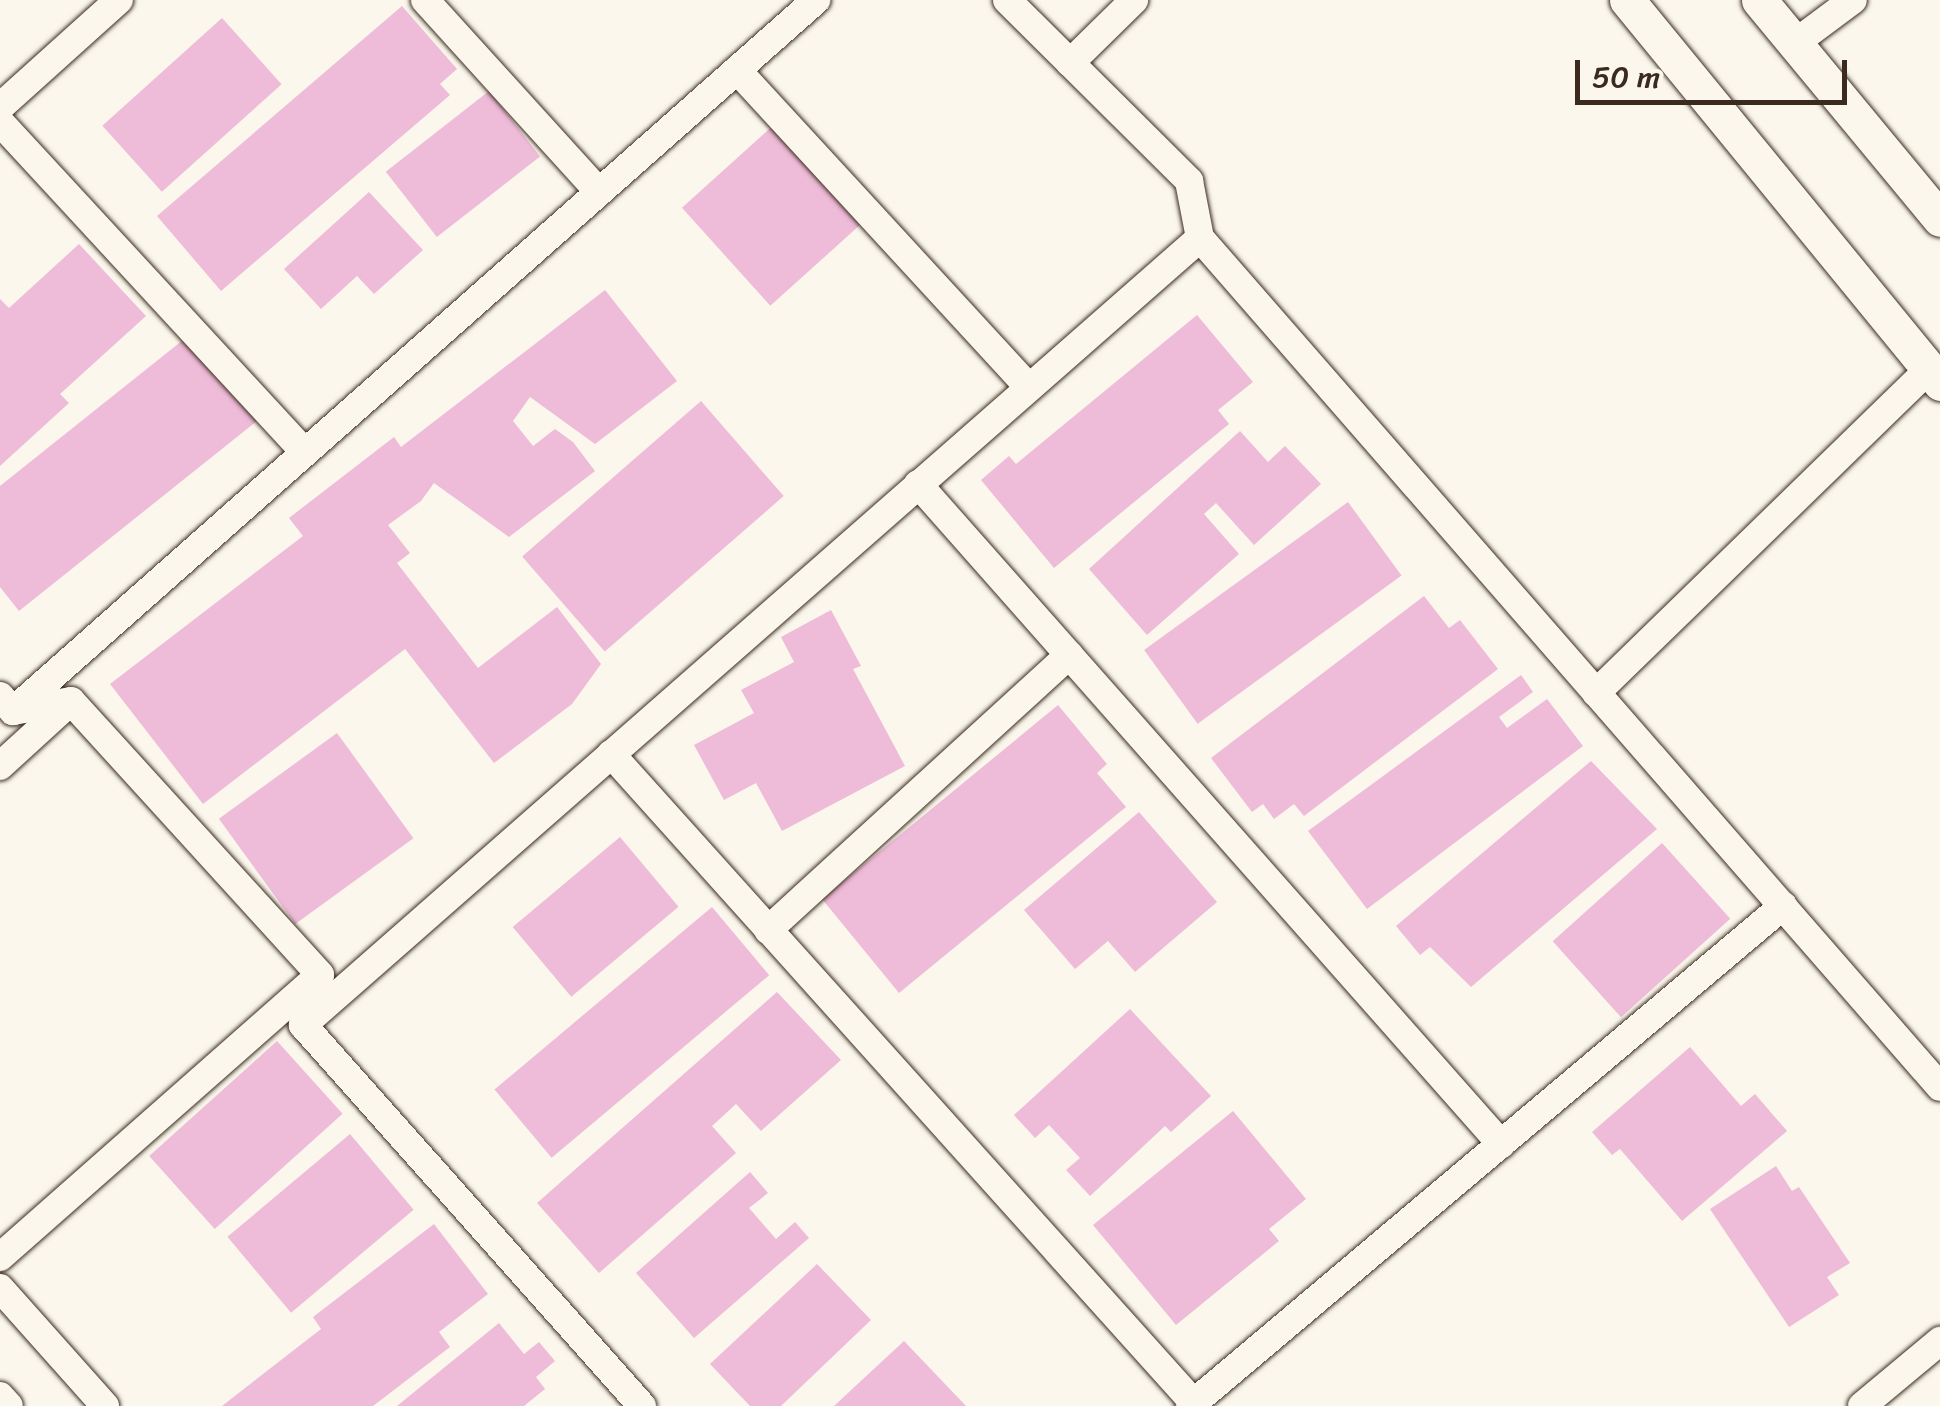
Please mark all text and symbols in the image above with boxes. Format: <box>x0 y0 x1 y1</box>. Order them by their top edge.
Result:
scale bar <box>1580 40 1852 102</box>
text: 50 m <box>1592 50 1660 104</box>

